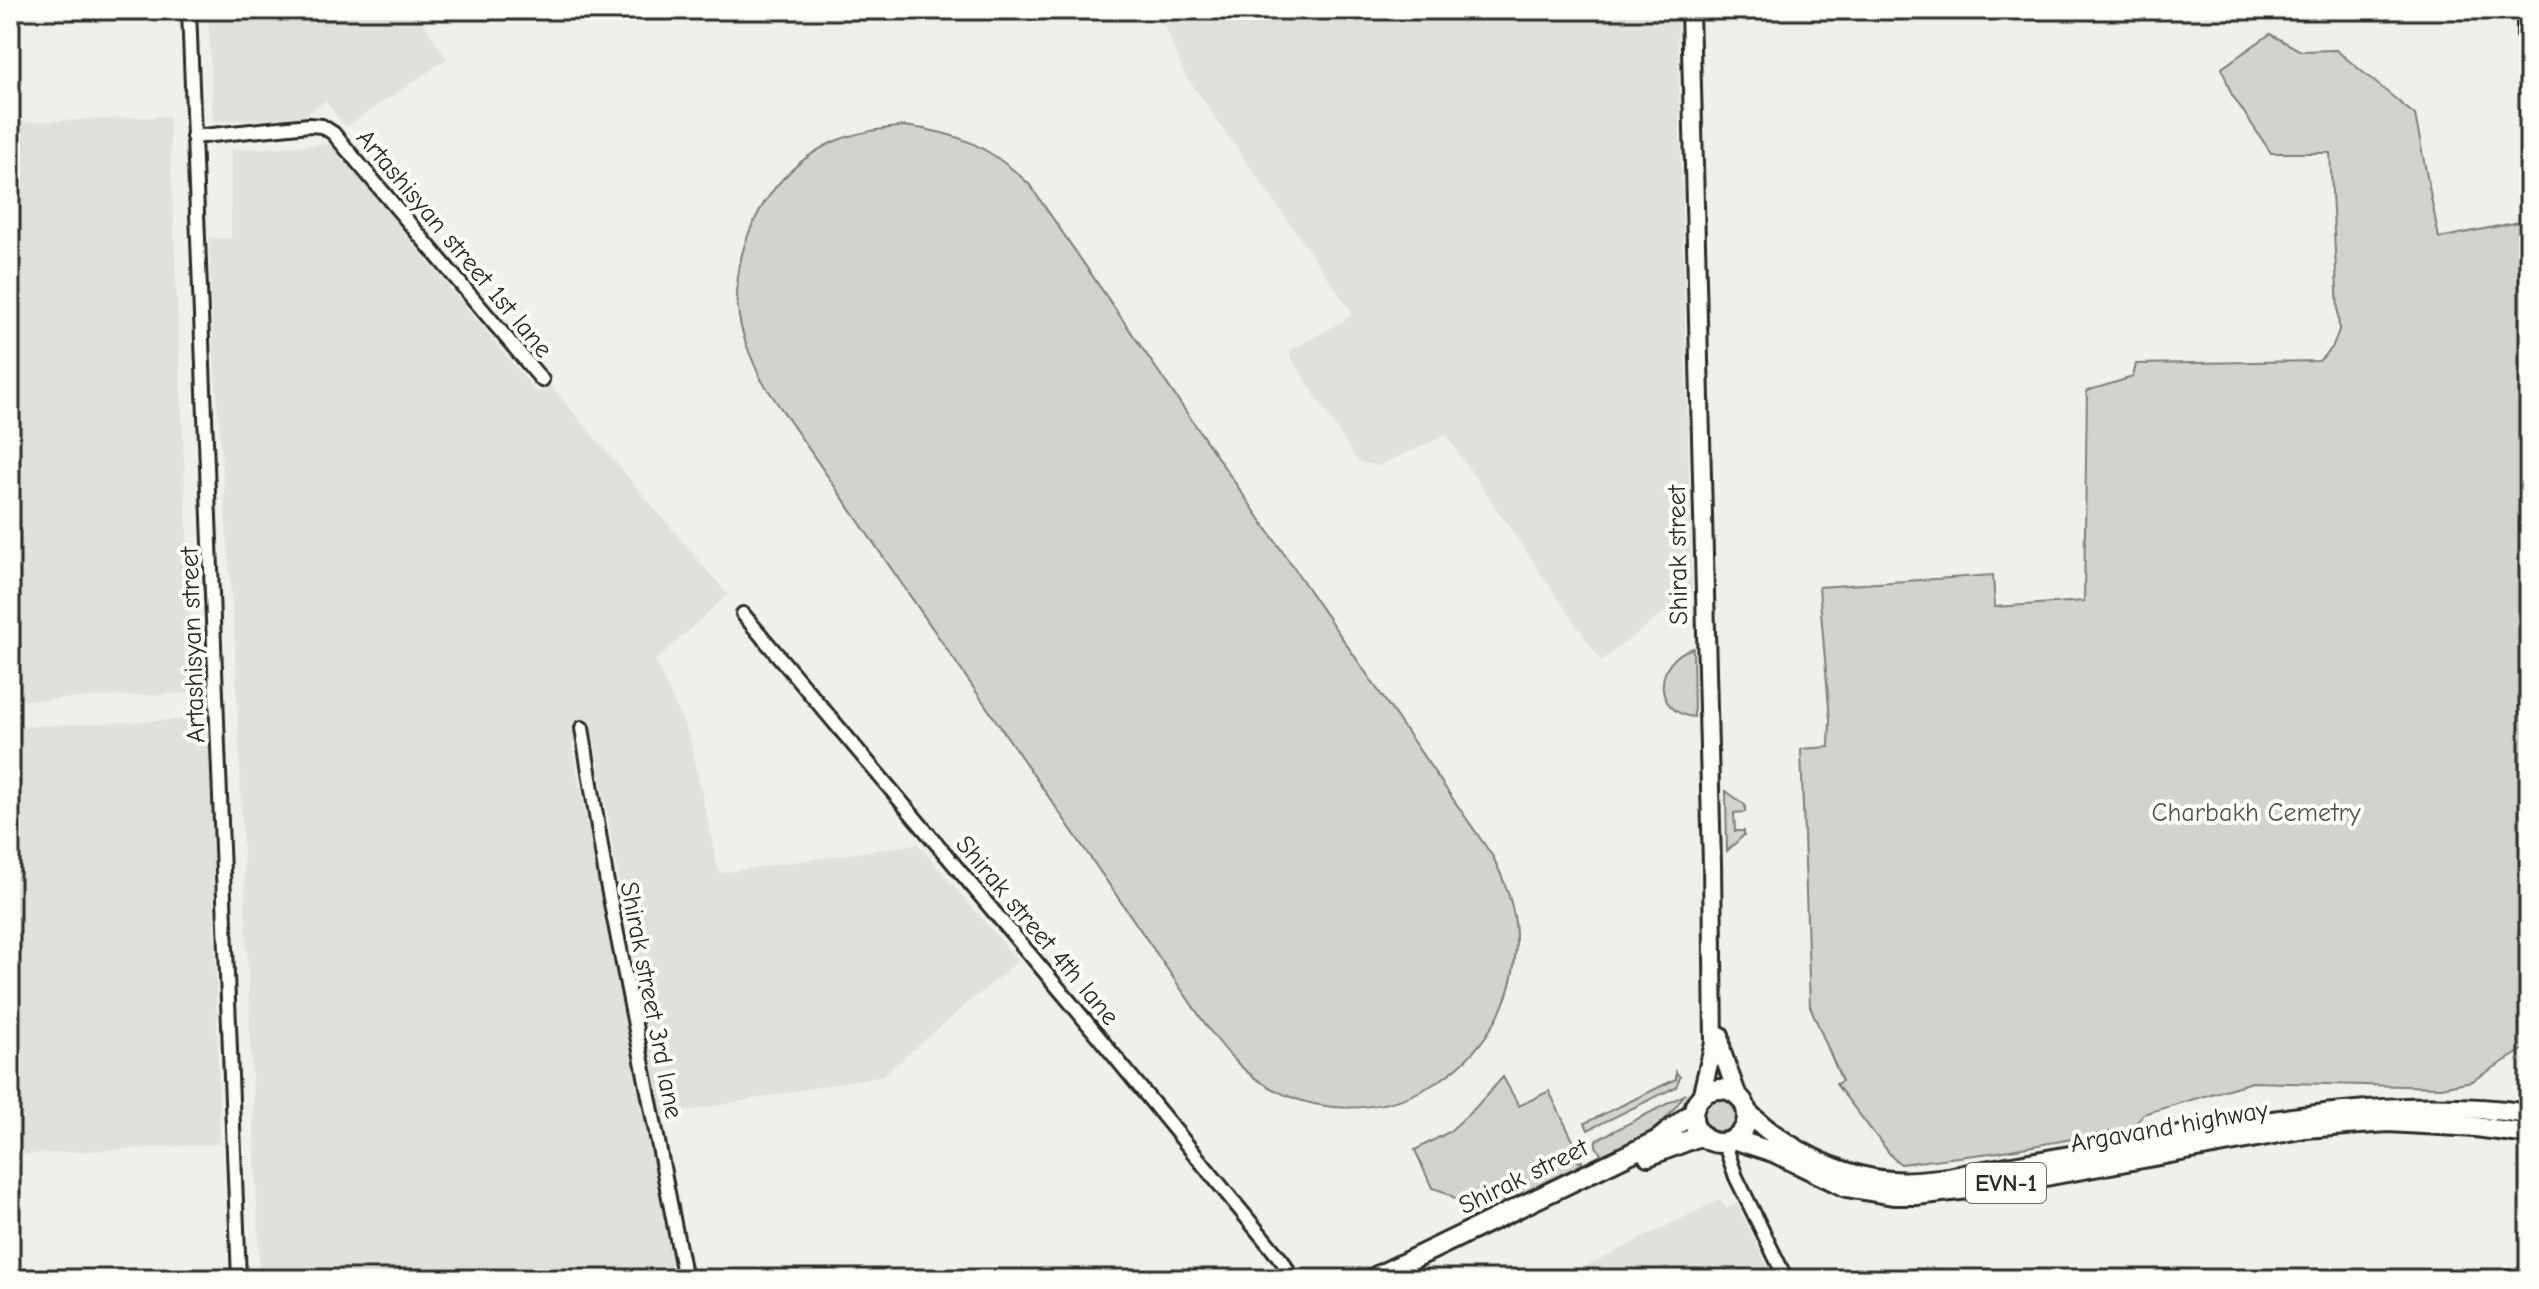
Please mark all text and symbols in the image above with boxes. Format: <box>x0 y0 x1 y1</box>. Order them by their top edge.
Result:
street label: Artashisyan street 1st lane <box>350 123 559 364</box>
street label: Shirak street <box>1662 483 1694 625</box>
street label: Artashisyan street <box>175 545 211 744</box>
park label: Charbakh Cemetry <box>2151 798 2361 828</box>
street label: Shirak street 4th lane <box>949 830 1125 1031</box>
street label: Shirak street 3rd lane <box>613 879 689 1121</box>
street label: Argavand highway <box>2068 1095 2271 1159</box>
street label: Shirak street <box>1454 1132 1594 1221</box>
road number: EVN-1 <box>1966 1163 2046 1203</box>

